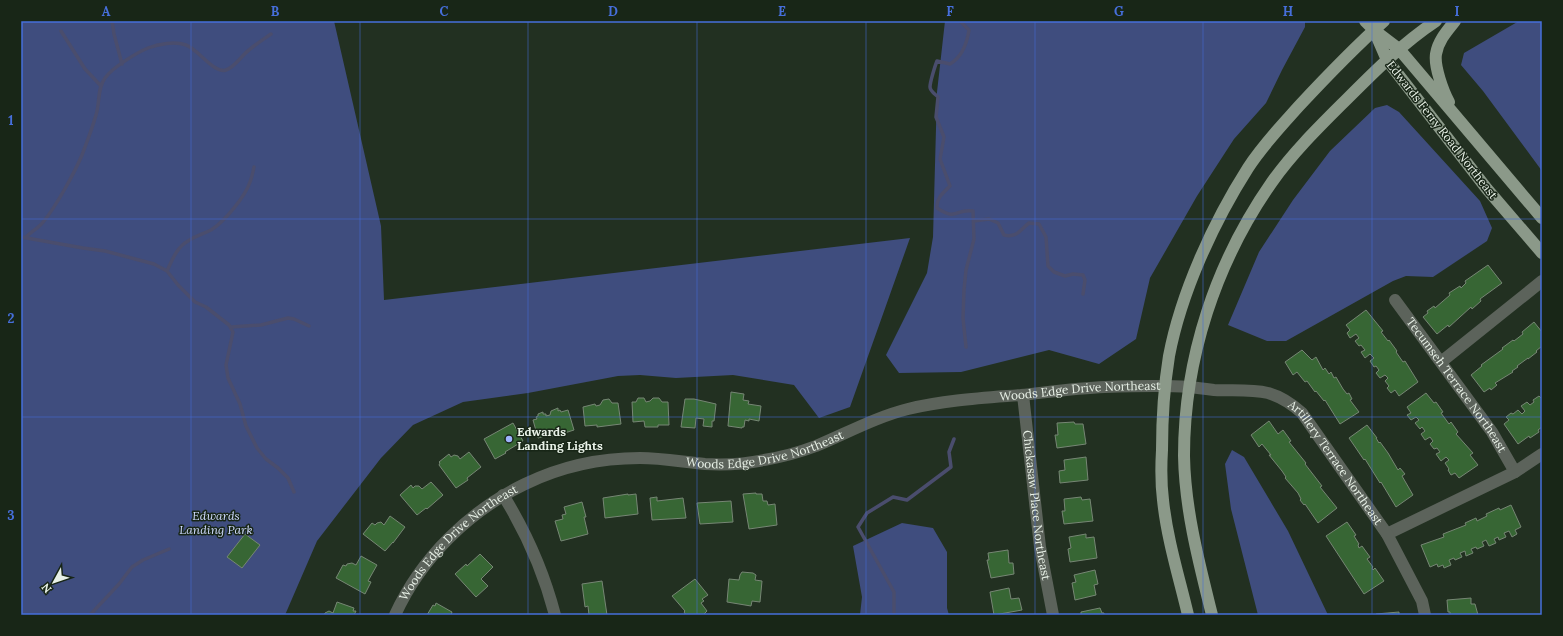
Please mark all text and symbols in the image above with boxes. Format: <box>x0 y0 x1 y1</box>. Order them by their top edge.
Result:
text: A <box>102 3 111 20</box>
text: B <box>271 3 280 20</box>
text: C <box>440 3 449 20</box>
text: D <box>608 3 618 20</box>
text: E <box>778 3 786 20</box>
text: F <box>946 3 954 20</box>
text: G <box>1114 3 1124 20</box>
text: H <box>1283 3 1293 20</box>
text: I <box>1454 3 1460 20</box>
street label: Edwards Ferry Road Northeast <box>1384 58 1501 202</box>
text: 1 <box>8 112 14 129</box>
text: 2 <box>8 310 15 327</box>
street label: Tecumseh Terrace Northeast <box>1403 314 1510 455</box>
street label: Woods Edge Drive Northeast <box>999 378 1161 404</box>
street label: Artillery Terrace Northeast <box>1285 396 1386 528</box>
place label: Edwards Landing Lights <box>517 424 603 453</box>
street label: Woods Edge Drive Northeast <box>685 427 846 471</box>
street label: Chickasaw Place Northeast <box>1020 429 1054 582</box>
marker: Edwards Landing Lights <box>504 434 514 444</box>
street label: Woods Edge Drive Northeast <box>396 481 520 603</box>
text: 3 <box>7 507 15 524</box>
park label: Edwards Landing Park <box>179 508 253 537</box>
north arrow <box>34 562 74 602</box>
text: N <box>38 580 54 596</box>

